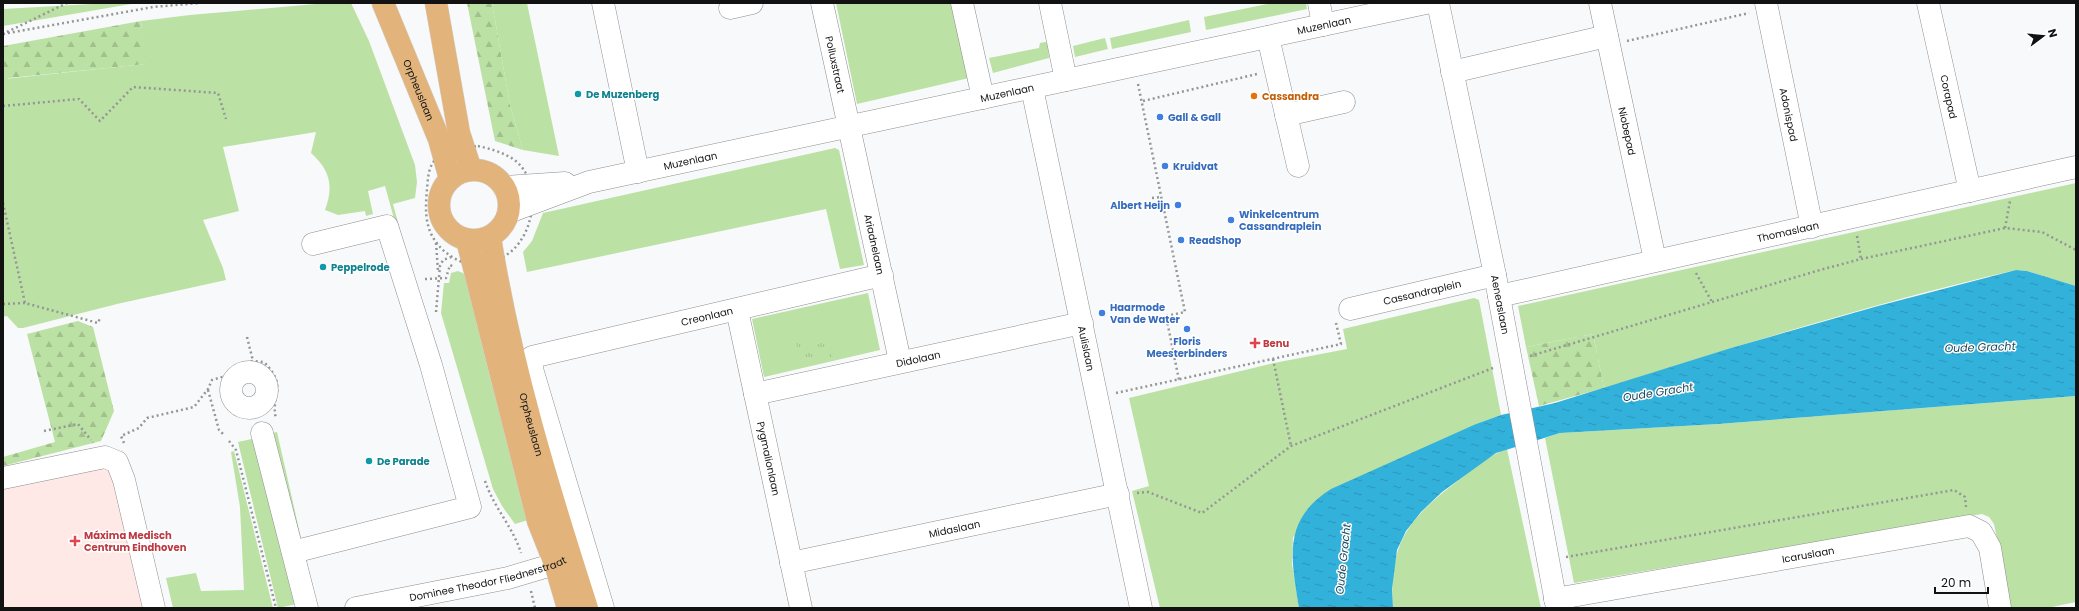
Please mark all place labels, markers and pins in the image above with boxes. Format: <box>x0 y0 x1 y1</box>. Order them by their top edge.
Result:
place label: De Muzenberg <box>586 87 660 102</box>
marker: De Muzenberg <box>573 89 583 99</box>
place label: Cassandra <box>1262 89 1319 104</box>
marker: Cassandra <box>1249 91 1259 101</box>
place label: Gall & Gall <box>1168 110 1221 125</box>
marker: Gall & Gall <box>1155 112 1165 122</box>
place label: Kruidvat <box>1173 159 1218 174</box>
marker: Kruidvat <box>1160 161 1170 171</box>
place label: Albert Heijn <box>1110 198 1170 213</box>
marker: Albert Heijn <box>1173 200 1183 210</box>
place label: Winkelcentrum Cassandraplein <box>1239 207 1322 234</box>
marker: Winkelcentrum Cassandraplein <box>1226 215 1236 225</box>
place label: ReadShop <box>1189 233 1242 248</box>
marker: ReadShop <box>1176 235 1186 245</box>
place label: Peppelrode <box>331 260 390 275</box>
marker: Peppelrode <box>318 262 328 272</box>
place label: Haarmode Van de Water <box>1110 300 1181 327</box>
marker: Haarmode Van de Water <box>1097 308 1107 318</box>
marker: Floris Meesterbinders <box>1182 324 1192 334</box>
place label: Floris Meesterbinders <box>1147 334 1228 361</box>
place label: Benu <box>1263 336 1289 351</box>
marker: Benu <box>1250 338 1260 348</box>
place label: De Parade <box>377 454 430 469</box>
marker: De Parade <box>364 456 374 466</box>
place label: Máxima Medisch Centrum Eindhoven <box>84 528 187 555</box>
marker: Máxima Medisch Centrum Eindhoven <box>69 535 81 547</box>

